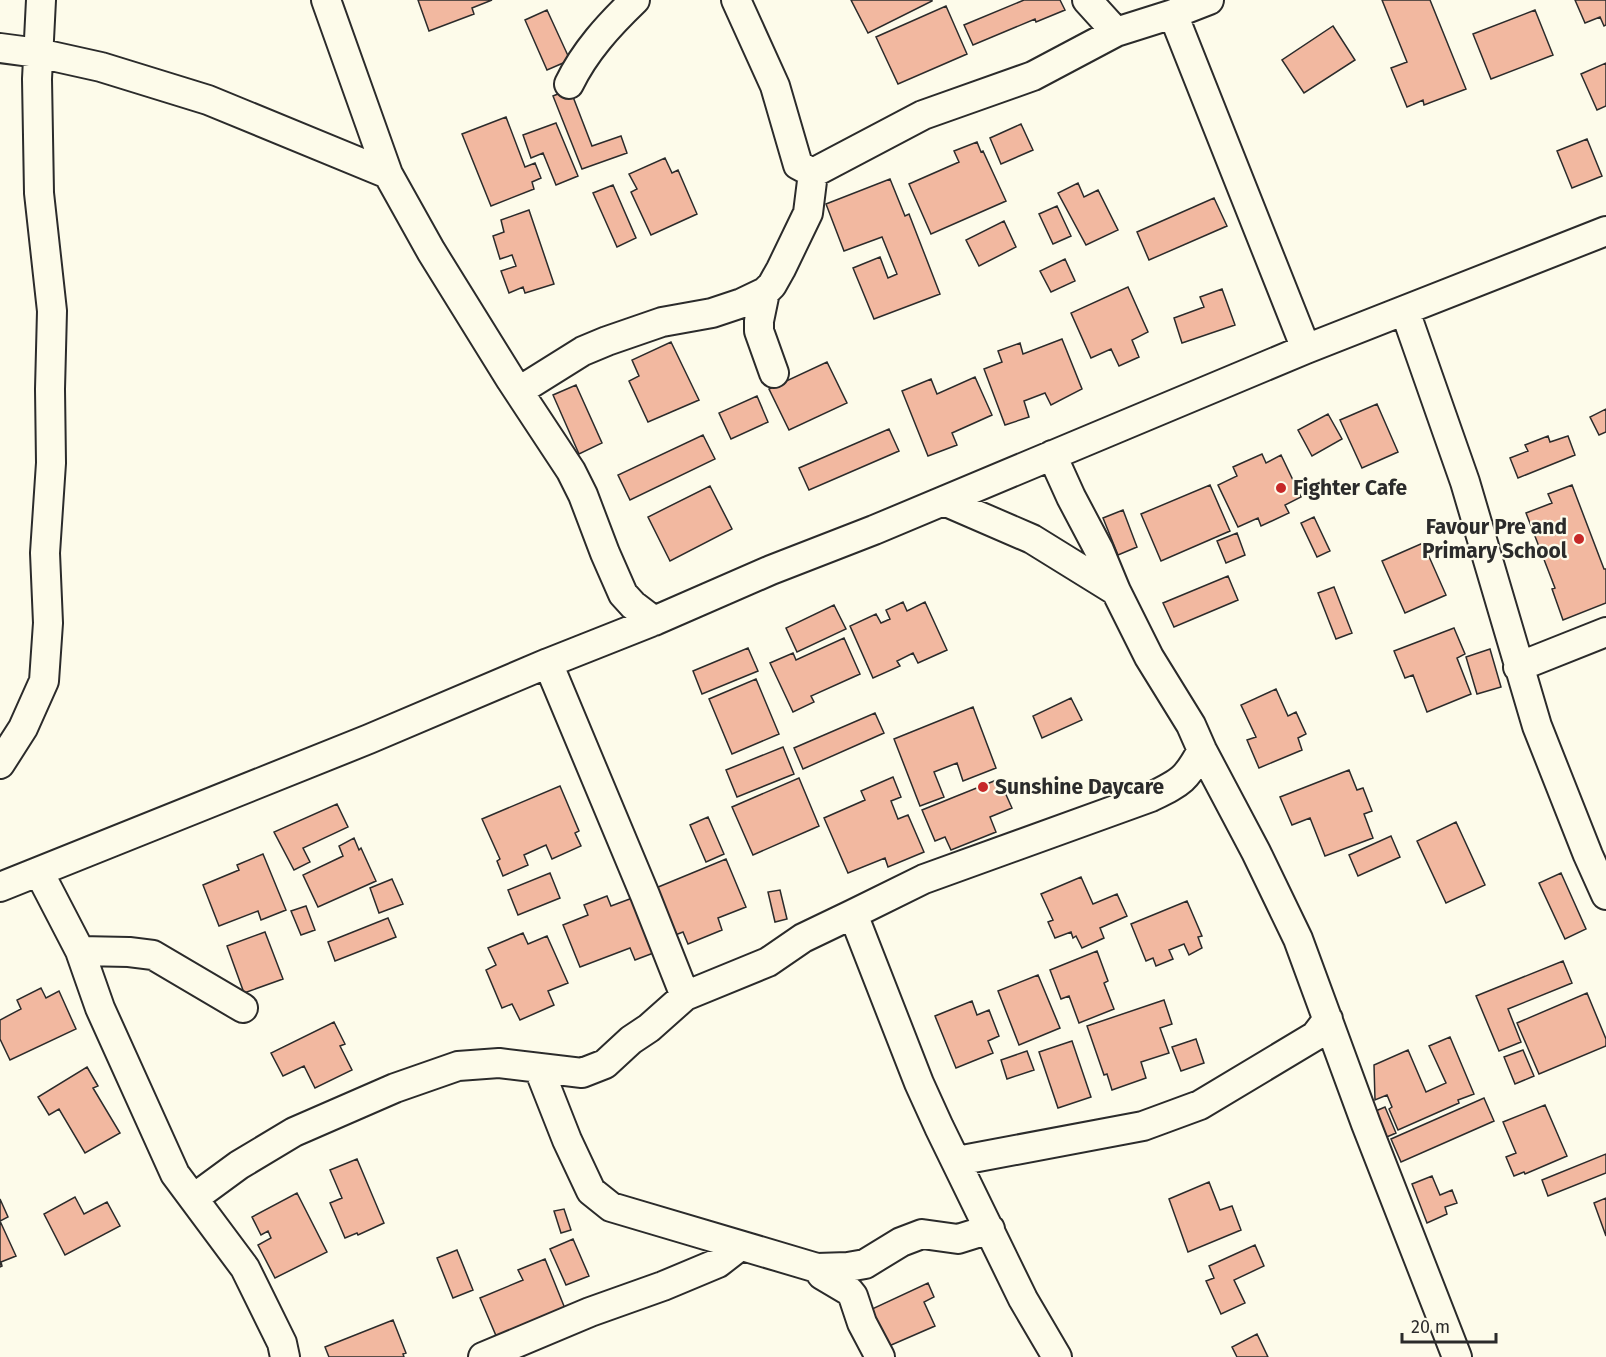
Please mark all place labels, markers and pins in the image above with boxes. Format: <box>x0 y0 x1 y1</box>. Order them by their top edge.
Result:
place label: Fighter Cafe <box>1293 475 1408 501</box>
marker: Fighter Cafe <box>1274 481 1288 495</box>
place label: Favour Pre and Primary School <box>1422 514 1568 564</box>
marker: Favour Pre and Primary School <box>1572 532 1586 546</box>
place label: Sunshine Daycare <box>995 774 1165 800</box>
marker: Sunshine Daycare <box>976 780 990 794</box>

